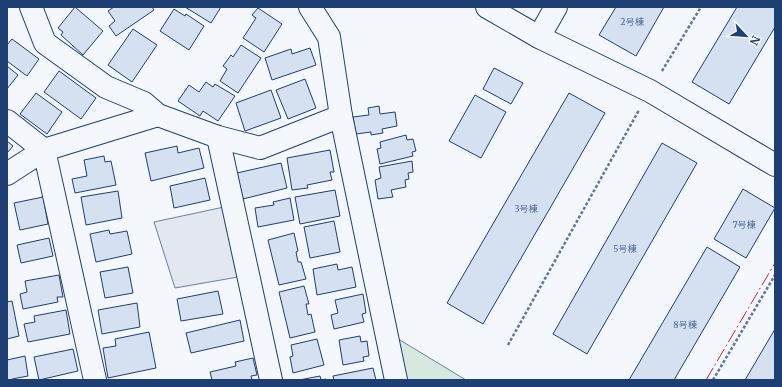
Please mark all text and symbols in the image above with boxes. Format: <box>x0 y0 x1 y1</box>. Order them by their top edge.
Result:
house number: 2号棟 <box>620 16 645 27</box>
north arrow <box>726 16 766 56</box>
text: N <box>747 33 763 48</box>
house number: 3号棟 <box>514 203 539 214</box>
house number: 7号棟 <box>732 219 757 230</box>
house number: 5号棟 <box>613 243 638 254</box>
house number: 8号棟 <box>673 319 698 330</box>

